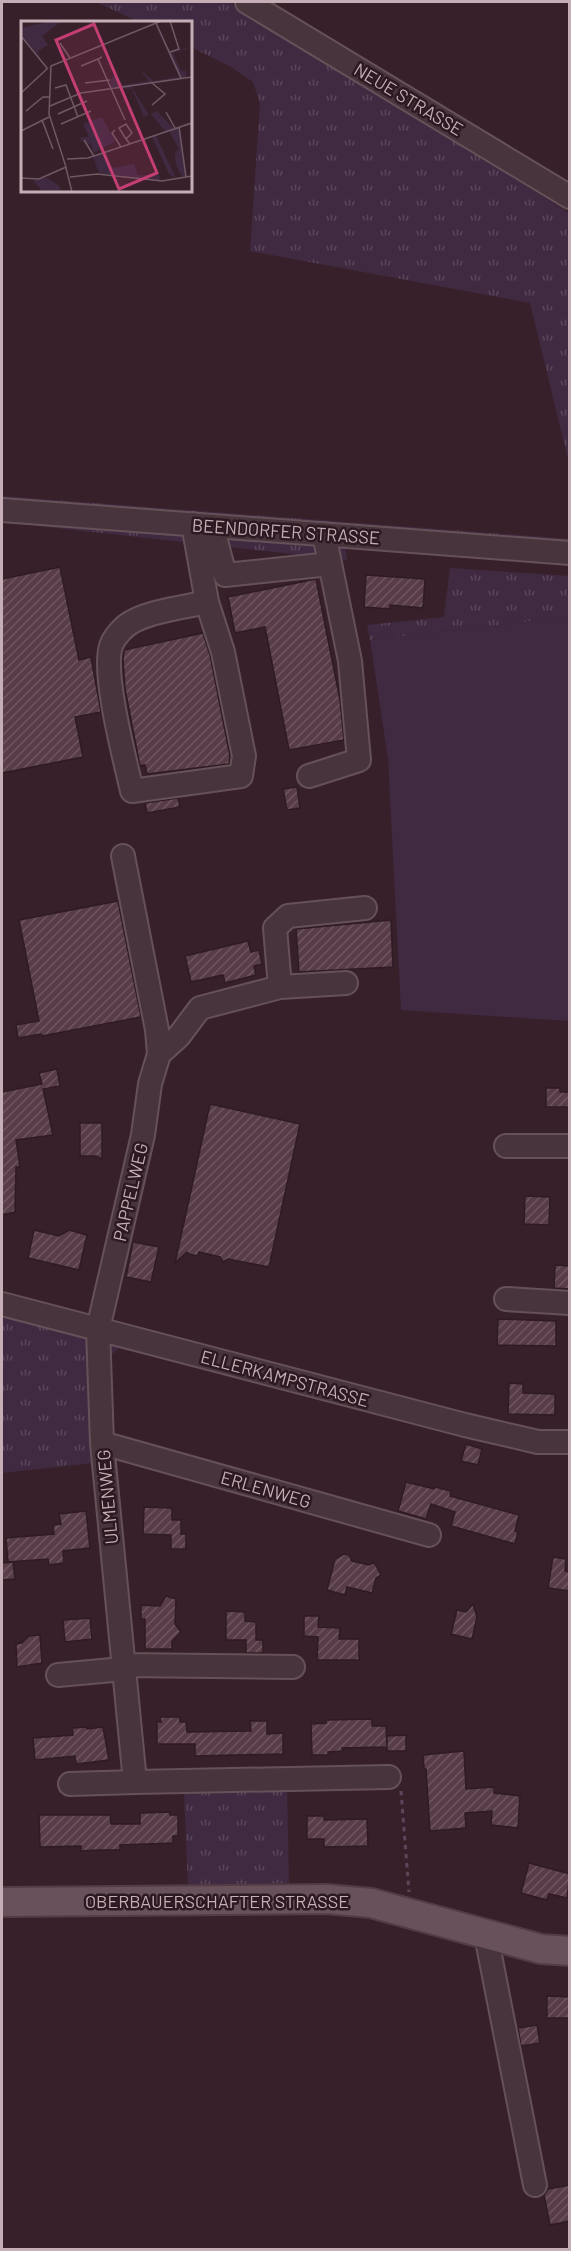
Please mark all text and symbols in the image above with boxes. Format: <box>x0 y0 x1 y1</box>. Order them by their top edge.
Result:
inset map <box>21 21 192 192</box>
street label: NEUE STRASSE <box>351 58 467 140</box>
street label: BEENDORFER STRASSE <box>191 513 381 549</box>
street label: PAPPELWEG <box>108 1141 152 1243</box>
street label: ELLERKAMPSTRASSE <box>198 1345 372 1411</box>
street label: ULMENWEG <box>92 1449 122 1545</box>
street label: ERLENWEG <box>218 1466 314 1512</box>
street label: OBERBAUERSCHAFTER STRASSE <box>85 1890 349 1912</box>

